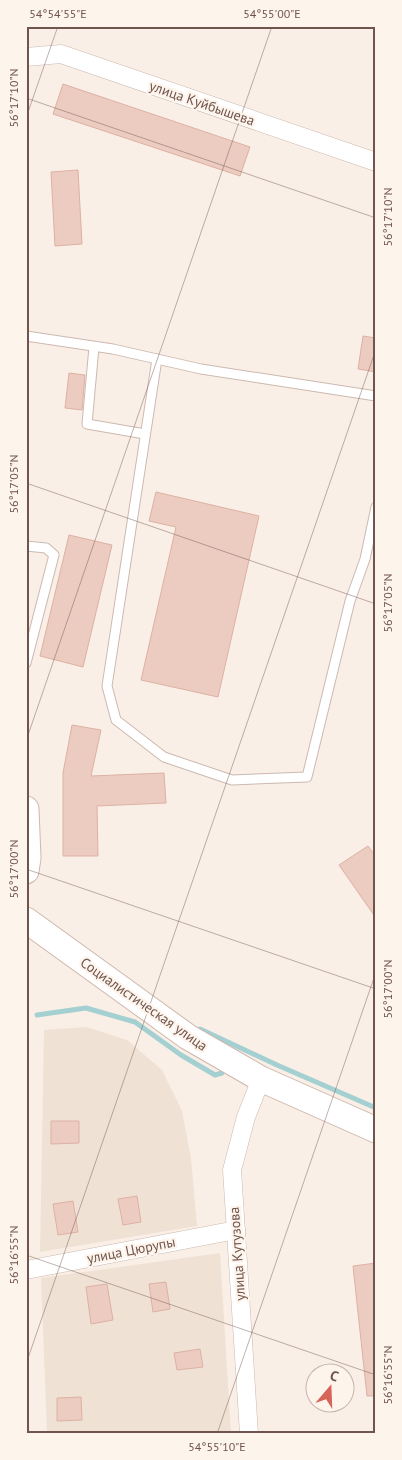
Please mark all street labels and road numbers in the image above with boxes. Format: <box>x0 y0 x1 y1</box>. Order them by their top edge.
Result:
street label: улица Куйбышева <box>147 77 257 129</box>
street label: Социалистическая улица <box>77 953 211 1055</box>
street label: улица Кутузова <box>225 1206 249 1302</box>
street label: улица Цюрупы <box>85 1233 177 1267</box>

